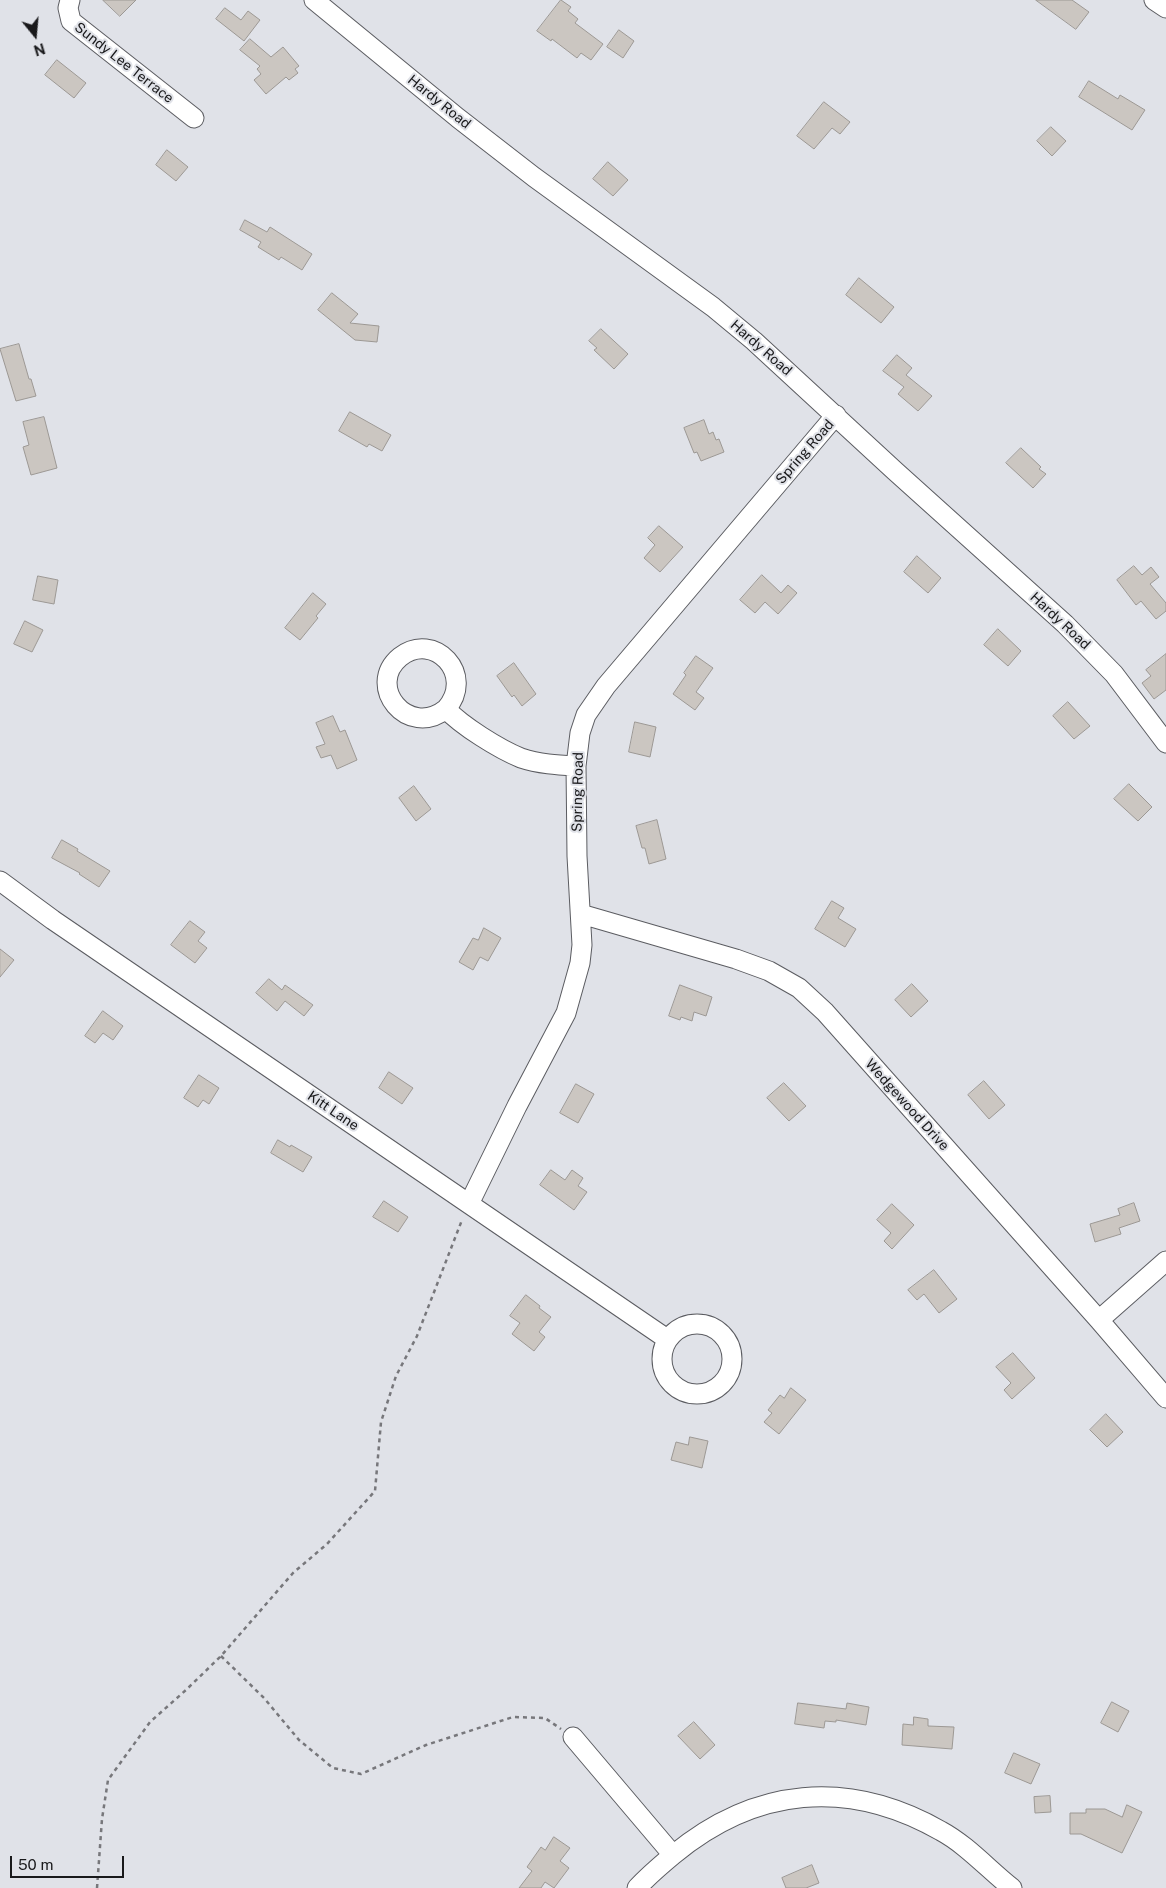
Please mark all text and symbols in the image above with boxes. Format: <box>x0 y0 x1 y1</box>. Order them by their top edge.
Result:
north arrow <box>10 10 60 60</box>
street label: Sundy Lee Terrace <box>71 19 177 107</box>
text: N <box>32 40 47 59</box>
street label: Hardy Road <box>404 72 474 132</box>
street label: Hardy Road <box>727 317 795 379</box>
street label: Spring Road <box>772 416 838 488</box>
street label: Hardy Road <box>1026 589 1094 653</box>
street label: Spring Road <box>569 752 587 832</box>
street label: Wedgewood Drive <box>862 1056 952 1154</box>
street label: Kitt Lane <box>304 1088 362 1134</box>
scale bar <box>12 1846 126 1878</box>
text: 50 m <box>18 1856 53 1873</box>

